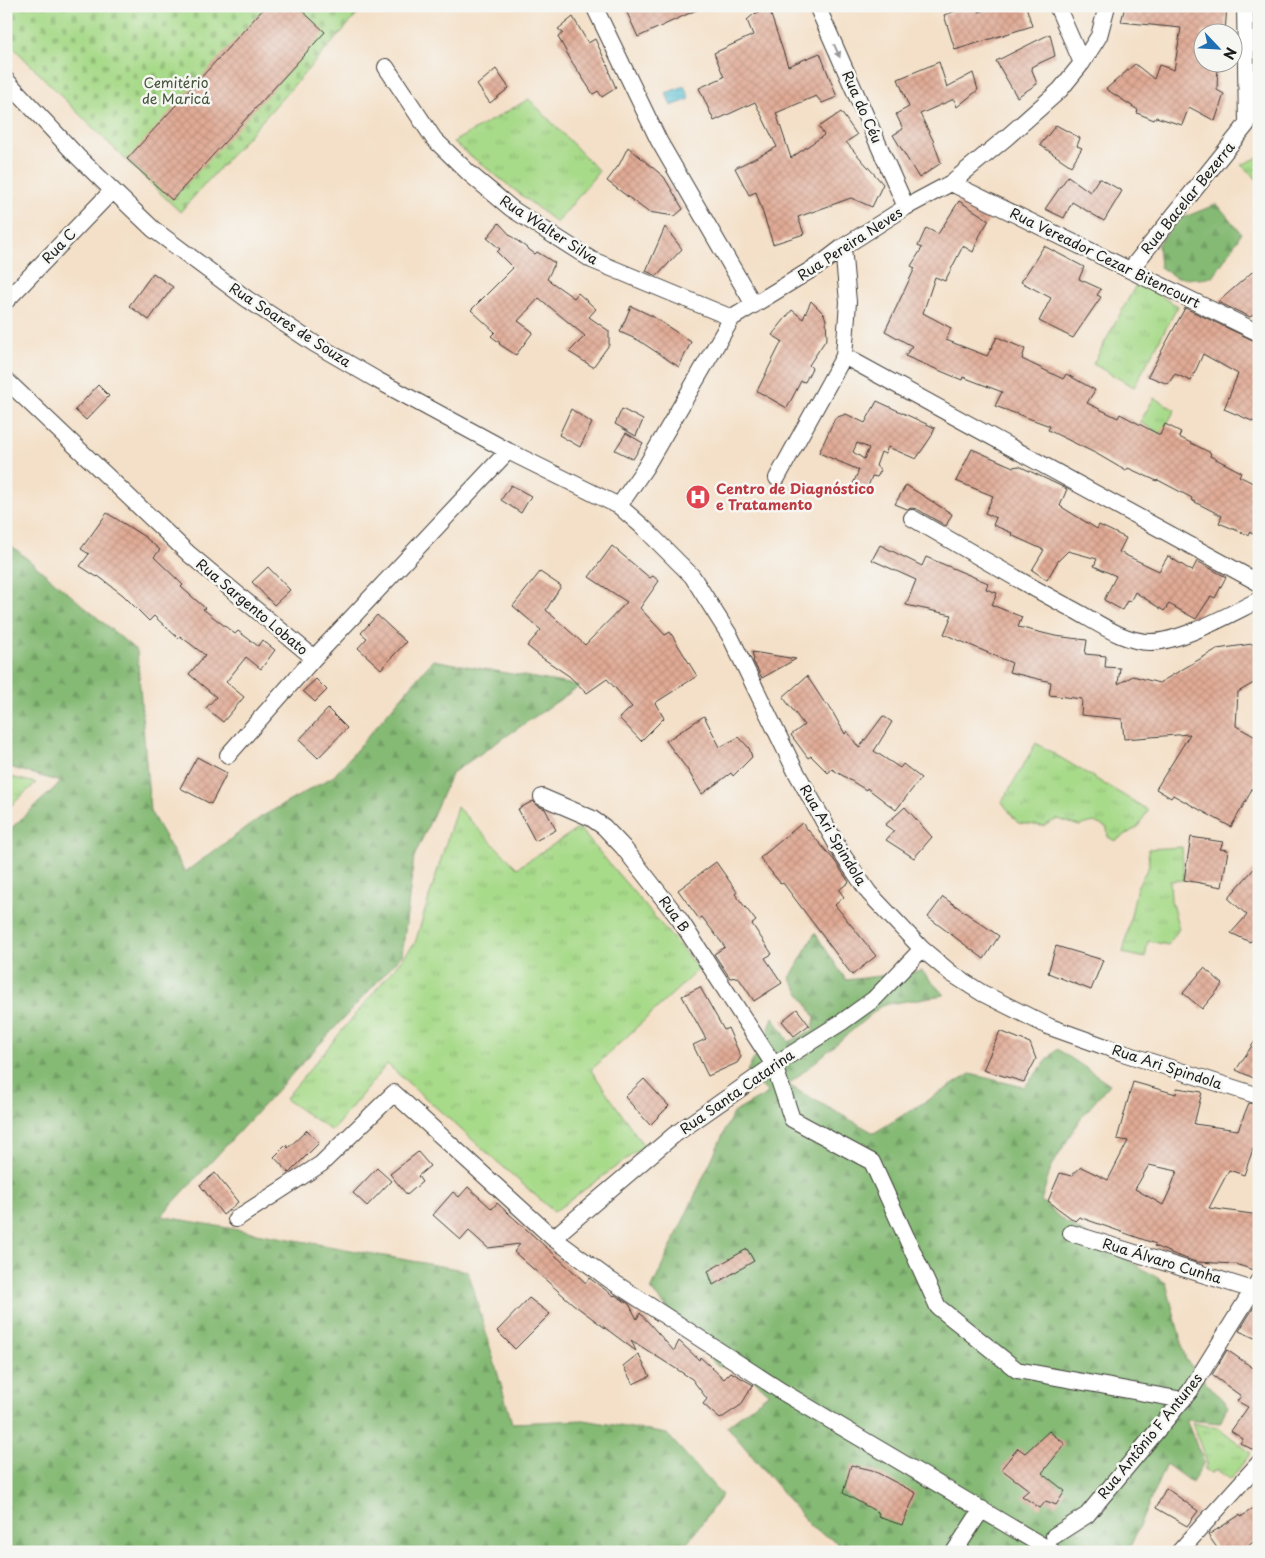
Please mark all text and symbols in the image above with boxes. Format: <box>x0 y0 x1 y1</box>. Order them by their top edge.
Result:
north arrow <box>1192 22 1242 72</box>
one-way arrow <box>834 44 842 58</box>
text: N <box>1218 44 1242 63</box>
street label: Rua do Céu <box>837 67 888 146</box>
park label: Cemitério de Maricá <box>142 72 210 109</box>
street label: Rua Bacelar Bezerra <box>1136 137 1240 258</box>
street label: Rua Walter Silva <box>496 190 603 270</box>
street label: Rua Pereira Neves <box>793 202 906 285</box>
street label: Rua Vereador Cezar Bitencourt <box>1006 202 1204 313</box>
street label: Rua C <box>37 223 81 268</box>
street label: Rua Soares de Souza <box>225 277 355 372</box>
place label: Centro de Diagnóstico e Tratamento <box>716 478 874 515</box>
hospital icon: Centro de Diagnóstico e Tratamento <box>685 484 711 510</box>
street label: Rua Sargento Lobato <box>192 553 313 660</box>
street label: Rua Ari Spindola <box>795 780 872 890</box>
street label: Rua B <box>654 891 695 936</box>
street label: Rua Ari Spindola <box>1109 1039 1225 1094</box>
street label: Rua Santa Catarina <box>675 1044 798 1139</box>
street label: Rua Álvaro Cunha <box>1100 1232 1225 1289</box>
street label: Rua Antônio F Antunes <box>1092 1368 1207 1503</box>

